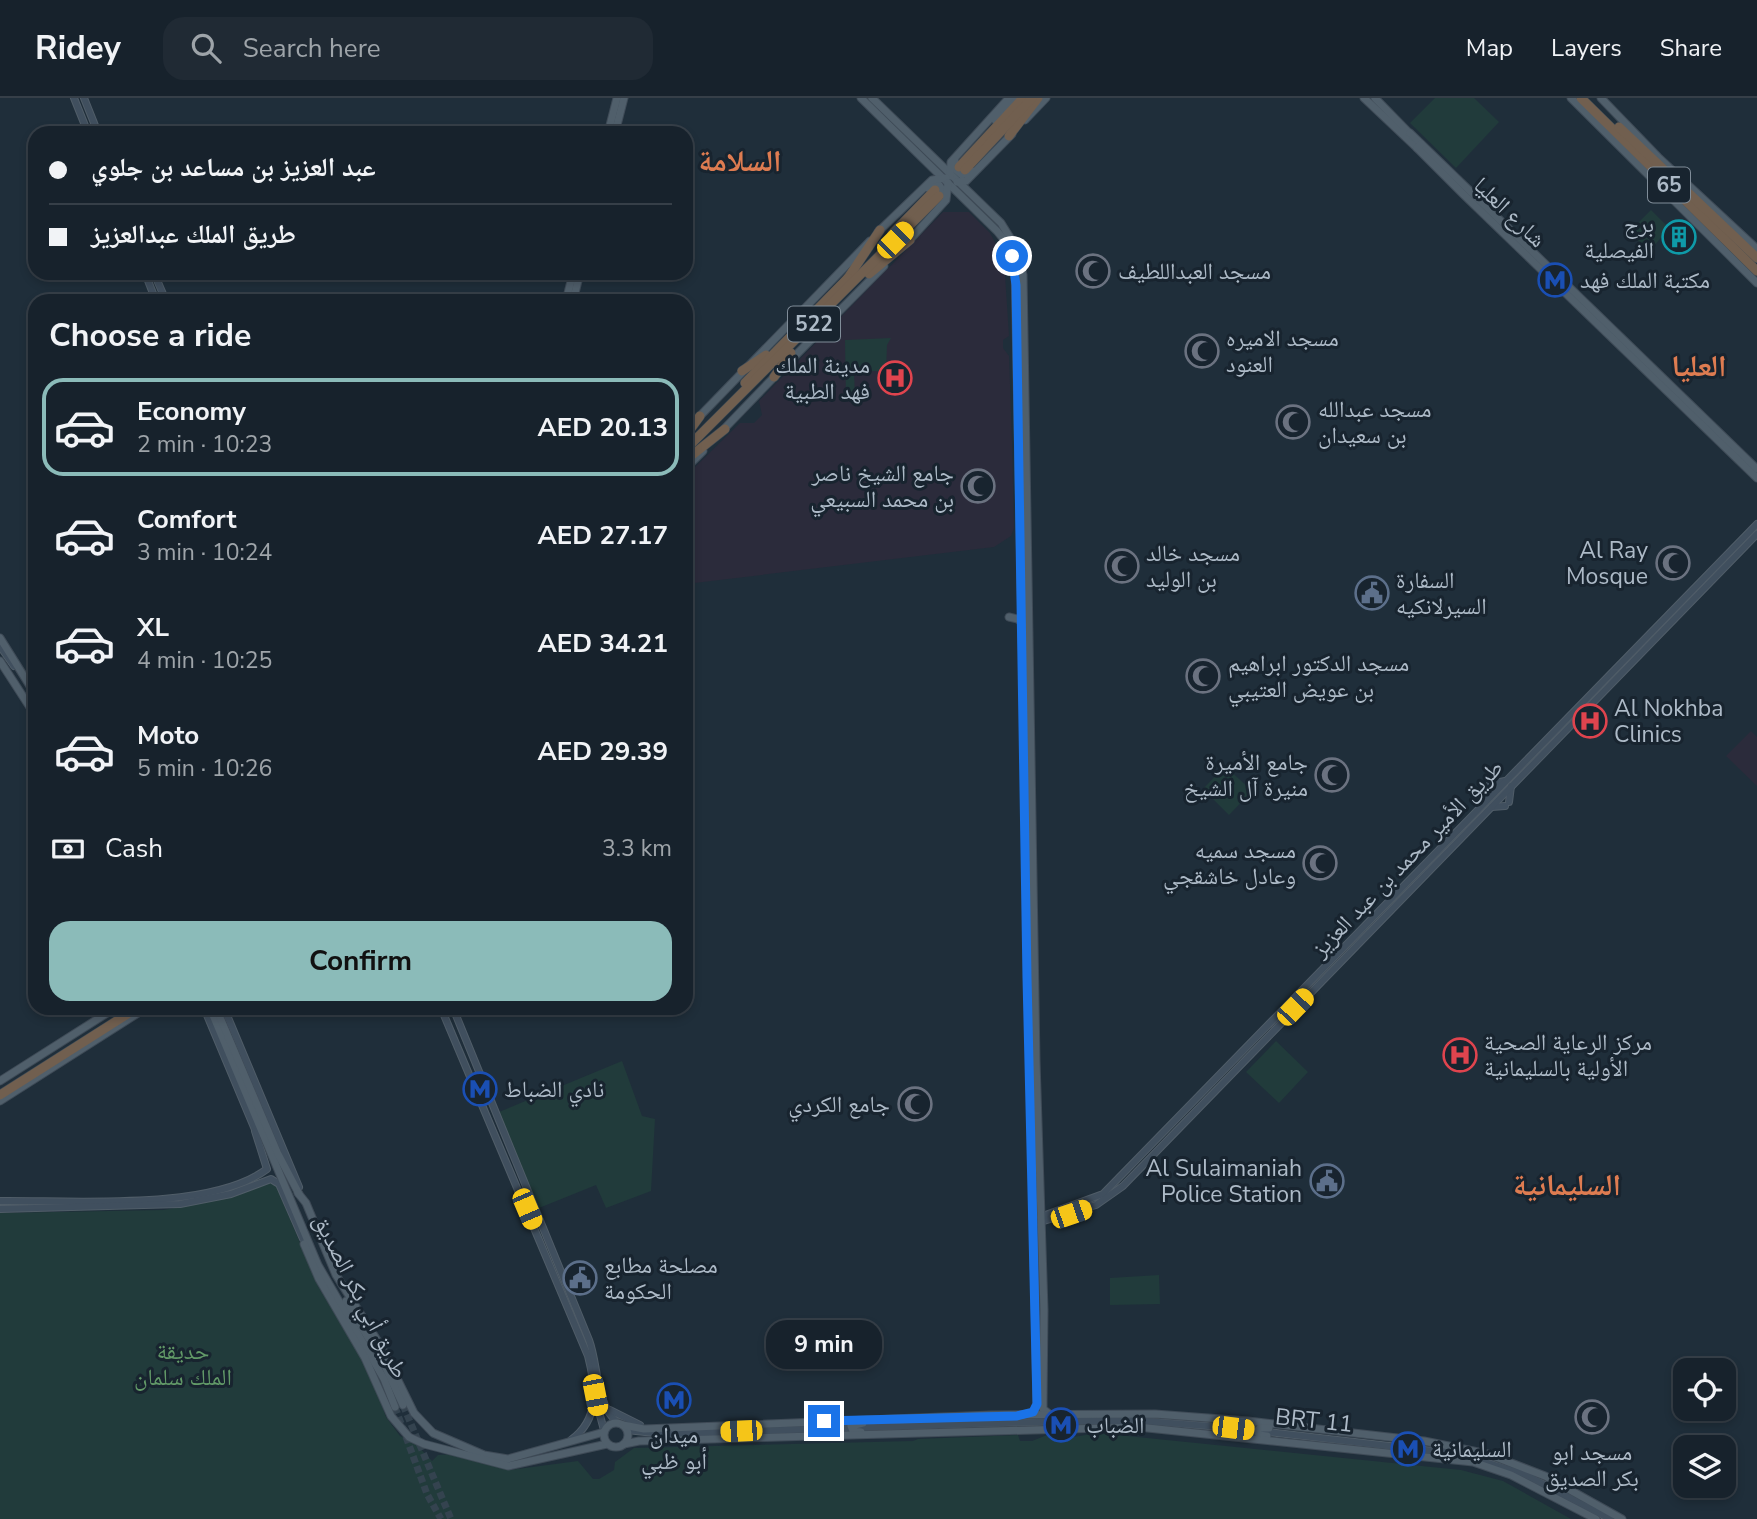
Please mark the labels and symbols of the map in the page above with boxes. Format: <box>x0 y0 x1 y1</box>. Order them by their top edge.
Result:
district label: السلامة <box>698 141 782 182</box>
road number: 65 <box>1648 168 1690 202</box>
street label: شارع العليا <box>1467 170 1553 255</box>
place label: برج الفيصلية <box>1584 209 1654 266</box>
car <box>873 218 918 262</box>
building icon: برج الفيصلية <box>1660 218 1698 256</box>
route start <box>996 240 1028 272</box>
mosque icon: مسجد العبداللطيف <box>1074 252 1112 290</box>
place label: مسجد العبداللطيف <box>1118 256 1271 287</box>
metro station icon: مكتبة الملك فهد <box>1536 261 1574 299</box>
place label: مكتبة الملك فهد <box>1580 265 1710 296</box>
road number: 522 <box>788 306 840 342</box>
place label: مسجد الاميره العنود <box>1226 323 1339 380</box>
mosque icon: مسجد الاميره العنود <box>1183 332 1221 370</box>
district label: العليا <box>1671 346 1727 387</box>
place label: مدينة الملك فهد الطبية <box>775 350 870 407</box>
hospital icon: مدينة الملك فهد الطبية <box>876 359 914 397</box>
place label: مسجد عبدالله بن سعيدان <box>1318 394 1431 451</box>
mosque icon: مسجد عبدالله بن سعيدان <box>1274 403 1312 441</box>
place label: جامع الشيخ ناصر بن محمد السبيعي <box>810 458 954 518</box>
mosque icon: جامع الشيخ ناصر بن محمد السبيعي <box>959 467 997 505</box>
place label: Al Ray Mosque <box>1566 535 1648 592</box>
place label: مسجد خالد بن الوليد <box>1146 538 1240 595</box>
mosque icon: Al Ray Mosque <box>1654 544 1692 582</box>
mosque icon: مسجد خالد بن الوليد <box>1103 547 1141 585</box>
place label: السفارة السيرلانكيه <box>1396 565 1487 622</box>
public building icon: السفارة السيرلانكيه <box>1353 574 1391 612</box>
place label: مسجد الدكتور ابراهيم بن عويض العتيبي <box>1228 648 1409 708</box>
mosque icon: مسجد الدكتور ابراهيم بن عويض العتيبي <box>1184 657 1222 695</box>
place label: Al Nokhba Clinics <box>1614 693 1723 750</box>
hospital icon: Al Nokhba Clinics <box>1571 702 1609 740</box>
place label: جامع الأميرة منيرة آل الشيخ <box>1184 747 1308 804</box>
street label: طريق الأمير محمد بن عبد العزيز <box>1304 753 1510 965</box>
mosque icon: جامع الأميرة منيرة آل الشيخ <box>1313 756 1351 794</box>
place label: مسجد سميه وعادل خاشقجي <box>1163 835 1296 895</box>
mosque icon: مسجد سميه وعادل خاشقجي <box>1301 844 1339 882</box>
car <box>1273 985 1318 1029</box>
place label: مركز الرعاية الصحية الأولية بالسليمانية <box>1484 1027 1652 1084</box>
hospital icon: مركز الرعاية الصحية الأولية بالسليمانية <box>1441 1036 1479 1074</box>
metro station icon: نادي الضباط <box>461 1070 499 1108</box>
place label: نادي الضباط <box>504 1074 604 1108</box>
mosque icon: جامع الكردي <box>896 1085 934 1123</box>
place label: جامع الكردي <box>788 1089 890 1123</box>
place label: Al Sulaimaniah Police Station <box>1146 1153 1302 1210</box>
public building icon: Al Sulaimaniah Police Station <box>1308 1162 1346 1200</box>
district label: السليمانية <box>1513 1165 1621 1206</box>
car <box>510 1186 545 1232</box>
car <box>1048 1197 1095 1231</box>
street label: طريق أبي بكر الصديق <box>303 1209 415 1385</box>
place label: مصلحة مطابع الحكومة <box>604 1250 718 1307</box>
public building icon: مصلحة مطابع الحكومة <box>561 1259 599 1297</box>
callout: 9 min <box>766 1320 882 1368</box>
park label: حديقة الملك سلمان <box>134 1336 232 1393</box>
car <box>581 1372 610 1418</box>
metro station icon: ميدان أبو ظبي <box>655 1381 693 1419</box>
mosque icon: مسجد ابو بكر الصديق <box>1573 1398 1611 1436</box>
street label: BRT 11 <box>1274 1401 1354 1440</box>
route end <box>808 1405 840 1437</box>
metro station icon: الضباب <box>1042 1406 1080 1444</box>
place label: الضباب <box>1086 1410 1145 1441</box>
car <box>1211 1415 1256 1441</box>
place label: ميدان أبو ظبي <box>641 1420 707 1480</box>
car <box>720 1420 763 1442</box>
metro station icon: السليمانية <box>1389 1430 1427 1468</box>
place label: السليمانية <box>1432 1434 1512 1465</box>
place label: مسجد ابو بكر الصديق <box>1545 1437 1639 1494</box>

